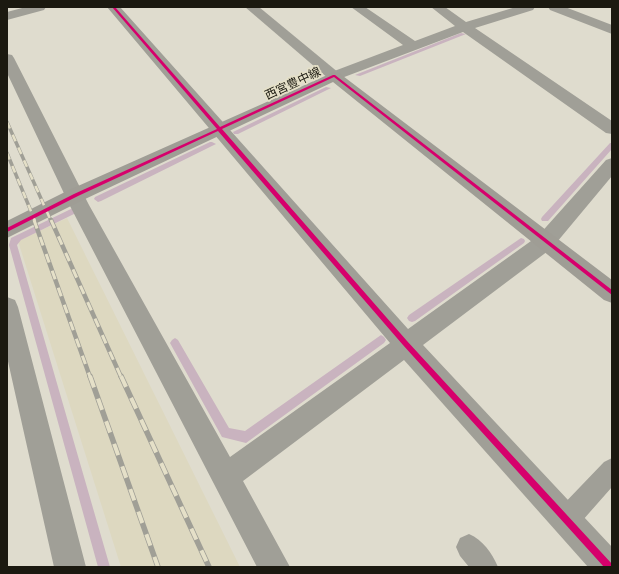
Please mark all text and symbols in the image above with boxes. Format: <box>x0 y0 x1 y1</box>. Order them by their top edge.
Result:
street label: 西宮豊中線 <box>263 65 323 103</box>

